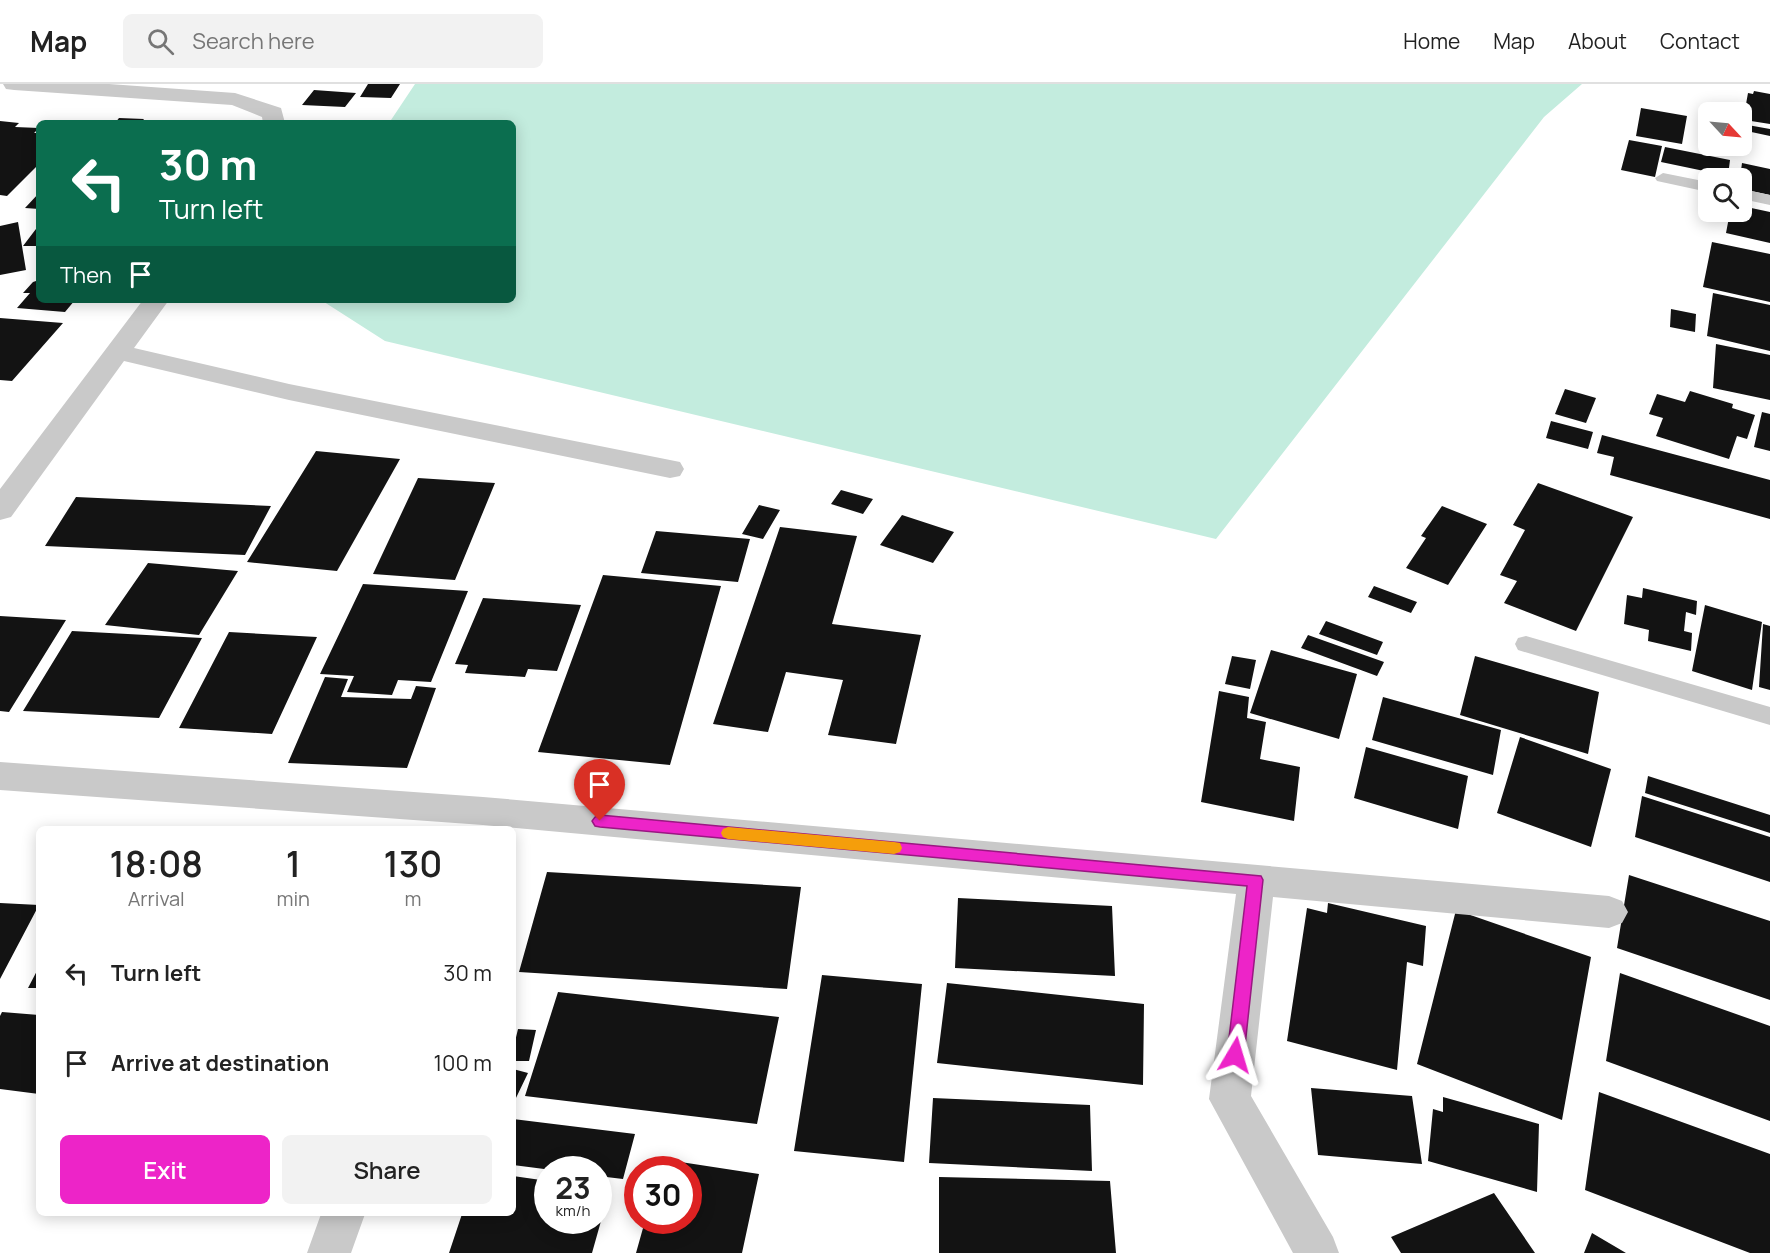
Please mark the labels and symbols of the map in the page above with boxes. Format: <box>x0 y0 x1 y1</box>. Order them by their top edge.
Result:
north arrow <box>1698 102 1752 156</box>
pin <box>574 759 625 821</box>
position arrow <box>1203 1023 1267 1087</box>
speed limit sign: 30 <box>624 1156 702 1234</box>

